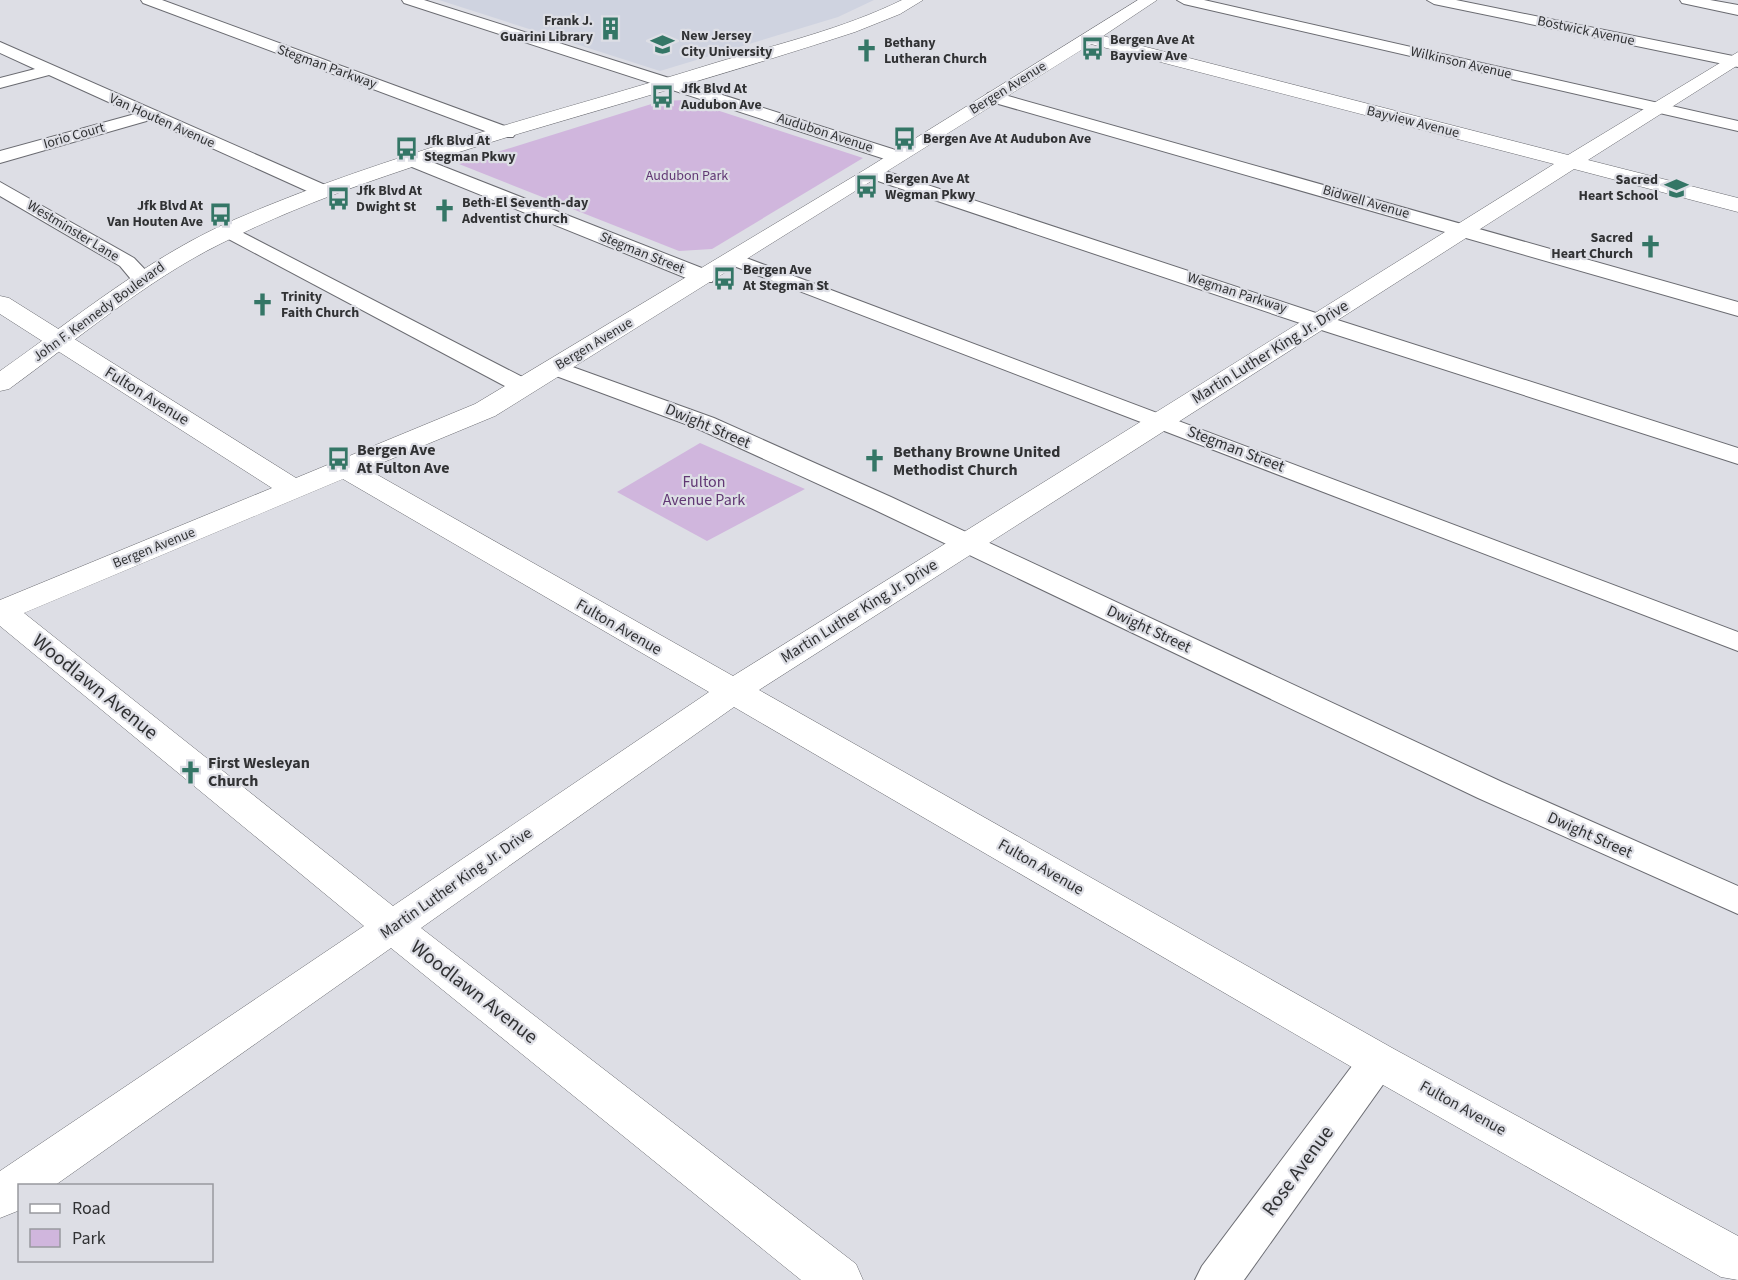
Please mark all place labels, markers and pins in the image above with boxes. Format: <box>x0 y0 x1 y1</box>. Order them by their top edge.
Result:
place label: Frank J. Guarini Library <box>500 11 594 47</box>
building icon: Frank J. Guarini Library <box>598 16 624 42</box>
place label: New Jersey City University <box>681 26 773 62</box>
place label: Bergen Ave At Bayview Ave <box>1110 30 1195 66</box>
school or university icon: New Jersey City University <box>650 31 676 57</box>
place label: Bethany Lutheran Church <box>884 33 987 69</box>
bus stop icon: Bergen Ave At Bayview Ave <box>1079 35 1105 61</box>
church icon: Bethany Lutheran Church <box>853 38 879 64</box>
place label: Jfk Blvd At Audubon Ave <box>680 79 762 115</box>
bus stop icon: Jfk Blvd At Audubon Ave <box>650 84 676 110</box>
bus stop icon: Bergen Ave At Audubon Ave <box>892 126 918 152</box>
place label: Bergen Ave At Audubon Ave <box>923 129 1091 149</box>
place label: Jfk Blvd At Stegman Pkwy <box>424 131 516 167</box>
bus stop icon: Jfk Blvd At Stegman Pkwy <box>393 136 419 162</box>
place label: Bergen Ave At Wegman Pkwy <box>885 169 976 205</box>
place label: Sacred Heart School <box>1578 170 1658 206</box>
bus stop icon: Bergen Ave At Wegman Pkwy <box>854 174 880 200</box>
school or university icon: Sacred Heart School <box>1663 175 1689 201</box>
place label: Jfk Blvd At Dwight St <box>356 181 423 217</box>
bus stop icon: Jfk Blvd At Dwight St <box>325 186 351 212</box>
place label: Beth-El Seventh-day Adventist Church <box>461 193 589 229</box>
place label: Jfk Blvd At Van Houten Ave <box>106 196 204 232</box>
church icon: Beth-El Seventh-day Adventist Church <box>431 198 457 224</box>
bus stop icon: Jfk Blvd At Van Houten Ave <box>208 201 234 227</box>
place label: Sacred Heart Church <box>1551 228 1633 264</box>
church icon: Sacred Heart Church <box>1638 233 1664 259</box>
place label: Bergen Ave At Stegman St <box>742 260 830 296</box>
bus stop icon: Bergen Ave At Stegman St <box>712 265 738 291</box>
place label: Trinity Faith Church <box>281 287 359 323</box>
church icon: Trinity Faith Church <box>250 292 276 318</box>
place label: Bergen Ave At Fulton Ave <box>356 439 449 479</box>
place label: Bethany Browne United Methodist Church <box>893 441 1060 481</box>
bus stop icon: Bergen Ave At Fulton Ave <box>326 446 352 472</box>
church icon: Bethany Browne United Methodist Church <box>862 448 888 474</box>
place label: First Wesleyan Church <box>208 752 310 792</box>
church icon: First Wesleyan Church <box>177 759 203 785</box>

